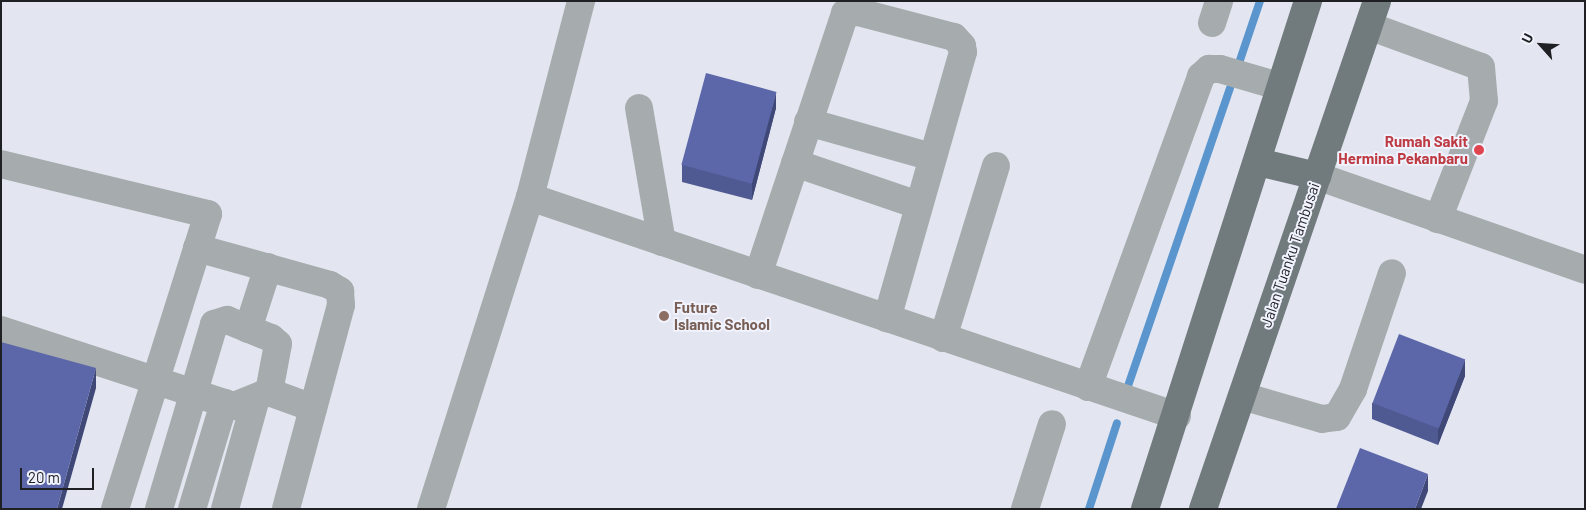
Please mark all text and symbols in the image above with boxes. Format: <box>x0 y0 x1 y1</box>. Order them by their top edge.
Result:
north arrow <box>1516 20 1566 70</box>
text: U <box>1517 31 1537 46</box>
place label: Rumah Sakit Hermina Pekanbaru <box>1338 132 1468 167</box>
marker: Rumah Sakit Hermina Pekanbaru <box>1472 143 1486 157</box>
street label: Jalan Tuanku Tambusai <box>1257 180 1323 330</box>
place label: Future Islamic School <box>674 298 770 333</box>
marker: Future Islamic School <box>658 310 670 322</box>
scale bar <box>22 458 96 490</box>
text: 20 m <box>28 468 60 486</box>

